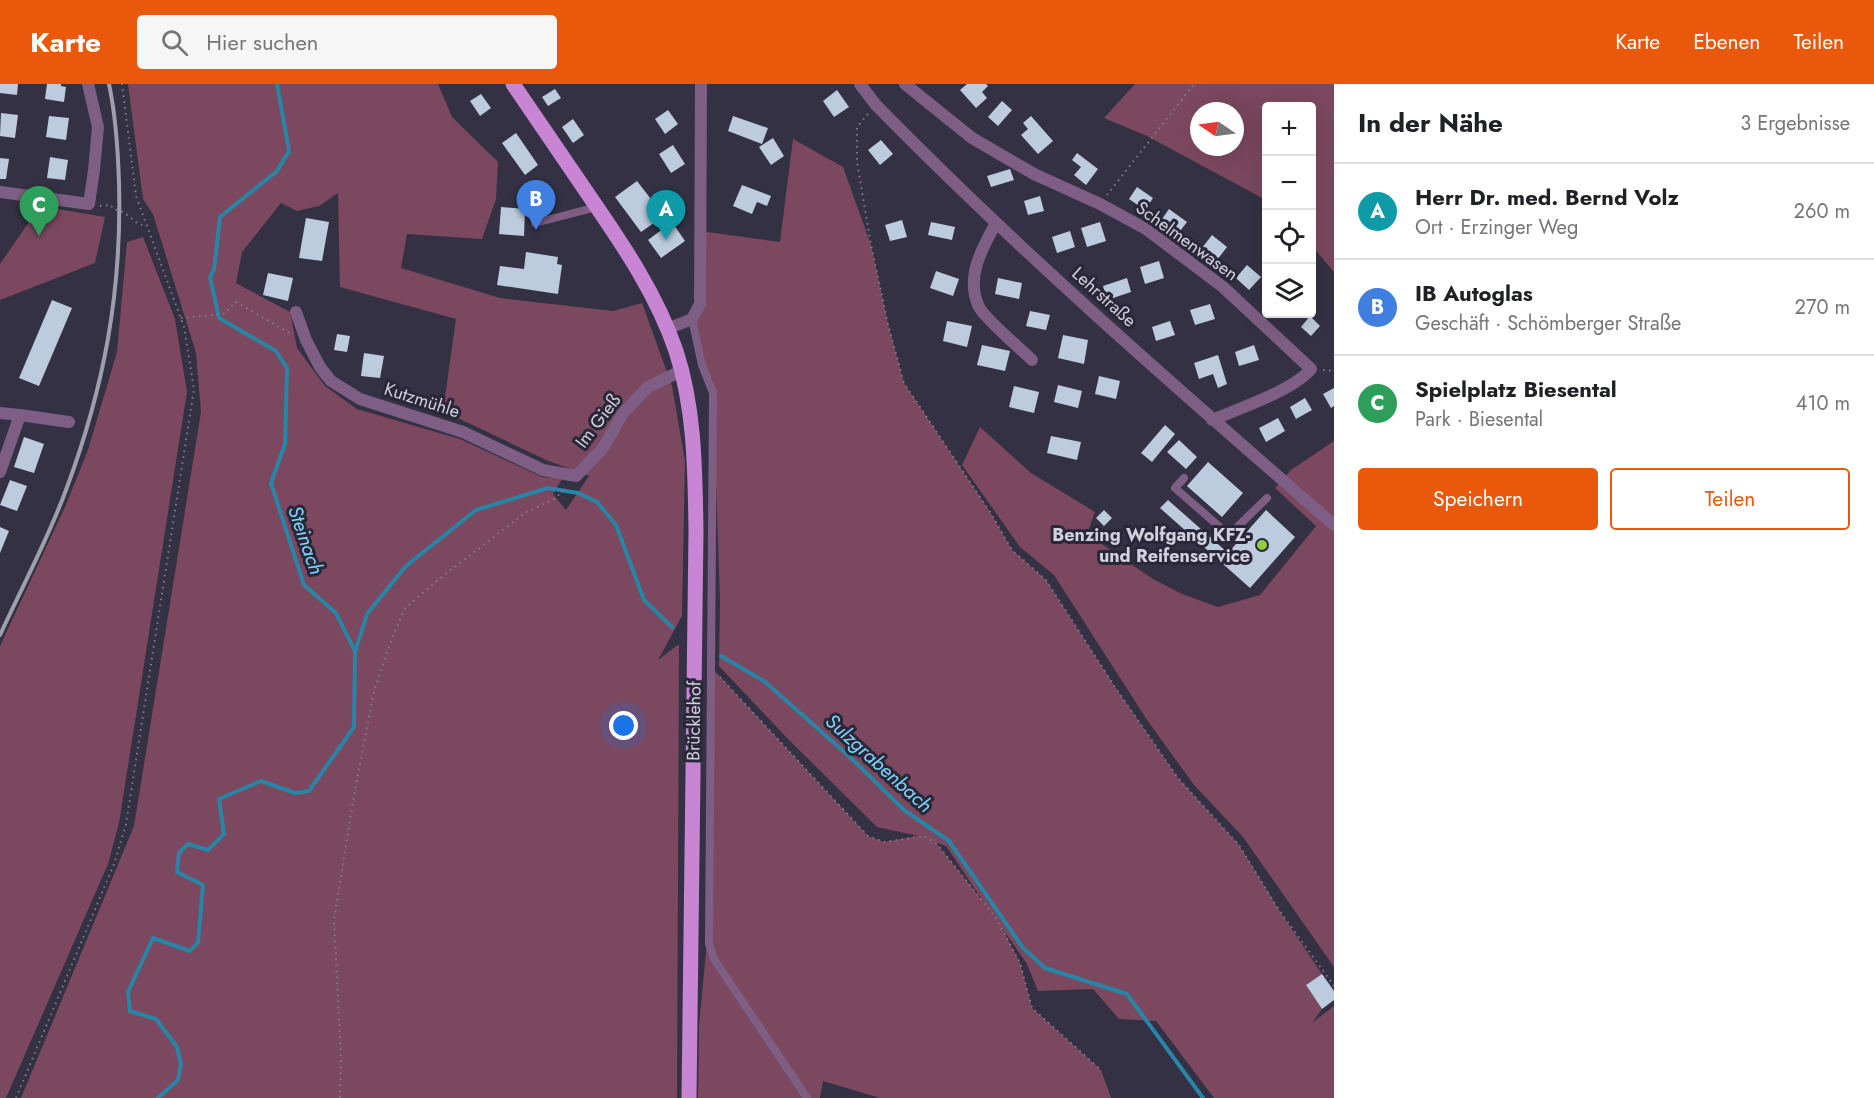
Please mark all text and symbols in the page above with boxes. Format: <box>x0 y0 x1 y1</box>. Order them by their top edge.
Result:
search box <box>137 15 557 69</box>
text: Karte <box>30 22 101 63</box>
icon: search <box>158 26 191 59</box>
text: Hier suchen <box>206 26 318 58</box>
text: Karte <box>1615 27 1660 57</box>
text: Ebenen <box>1693 27 1760 57</box>
text: Teilen <box>1793 27 1844 57</box>
north arrow <box>1190 102 1244 156</box>
map controls <box>1262 102 1316 318</box>
button: + <box>1262 102 1316 156</box>
text: In der Nähe <box>1358 104 1503 142</box>
text: 3 Ergebnisse <box>1740 109 1850 138</box>
button: − <box>1262 156 1316 210</box>
pin: B <box>516 180 556 230</box>
text: Herr Dr. med. Bernd Volz <box>1415 181 1679 213</box>
pin: C <box>20 186 58 236</box>
pin: A <box>646 190 686 240</box>
street label: Schelmenwasen <box>1130 195 1244 287</box>
text: A <box>1370 197 1385 226</box>
text: 260 m <box>1794 197 1850 226</box>
button: locate <box>1262 210 1316 264</box>
text: Ort · Erzinger Weg <box>1415 213 1578 242</box>
street label: Lehrstraße <box>1066 261 1142 333</box>
button: layers <box>1262 264 1316 318</box>
text: IB Autoglas <box>1415 277 1533 309</box>
text: B <box>1371 293 1384 322</box>
text: 270 m <box>1795 293 1850 322</box>
text: Geschäft · Schömberger Straße <box>1415 309 1681 338</box>
text: Spielplatz Biesental <box>1415 373 1617 405</box>
street label: Kutzmühle <box>381 376 463 424</box>
street label: Im Gieß <box>569 388 627 454</box>
text: C <box>1370 389 1385 418</box>
text: 410 m <box>1796 389 1850 418</box>
text: Park · Biesental <box>1415 405 1543 434</box>
button: Speichern <box>1358 468 1598 530</box>
button: Teilen <box>1610 468 1850 530</box>
water label: Steinach <box>280 502 331 578</box>
place label: Benzing Wolfgang KFZ- und Reifenservice <box>1052 522 1250 569</box>
marker: Benzing Wolfgang KFZ- und Reifenservice <box>1255 538 1269 552</box>
street label: Brücklehof <box>680 680 708 761</box>
water label: Sulzgrabenbach <box>819 707 939 819</box>
your location <box>609 711 638 740</box>

